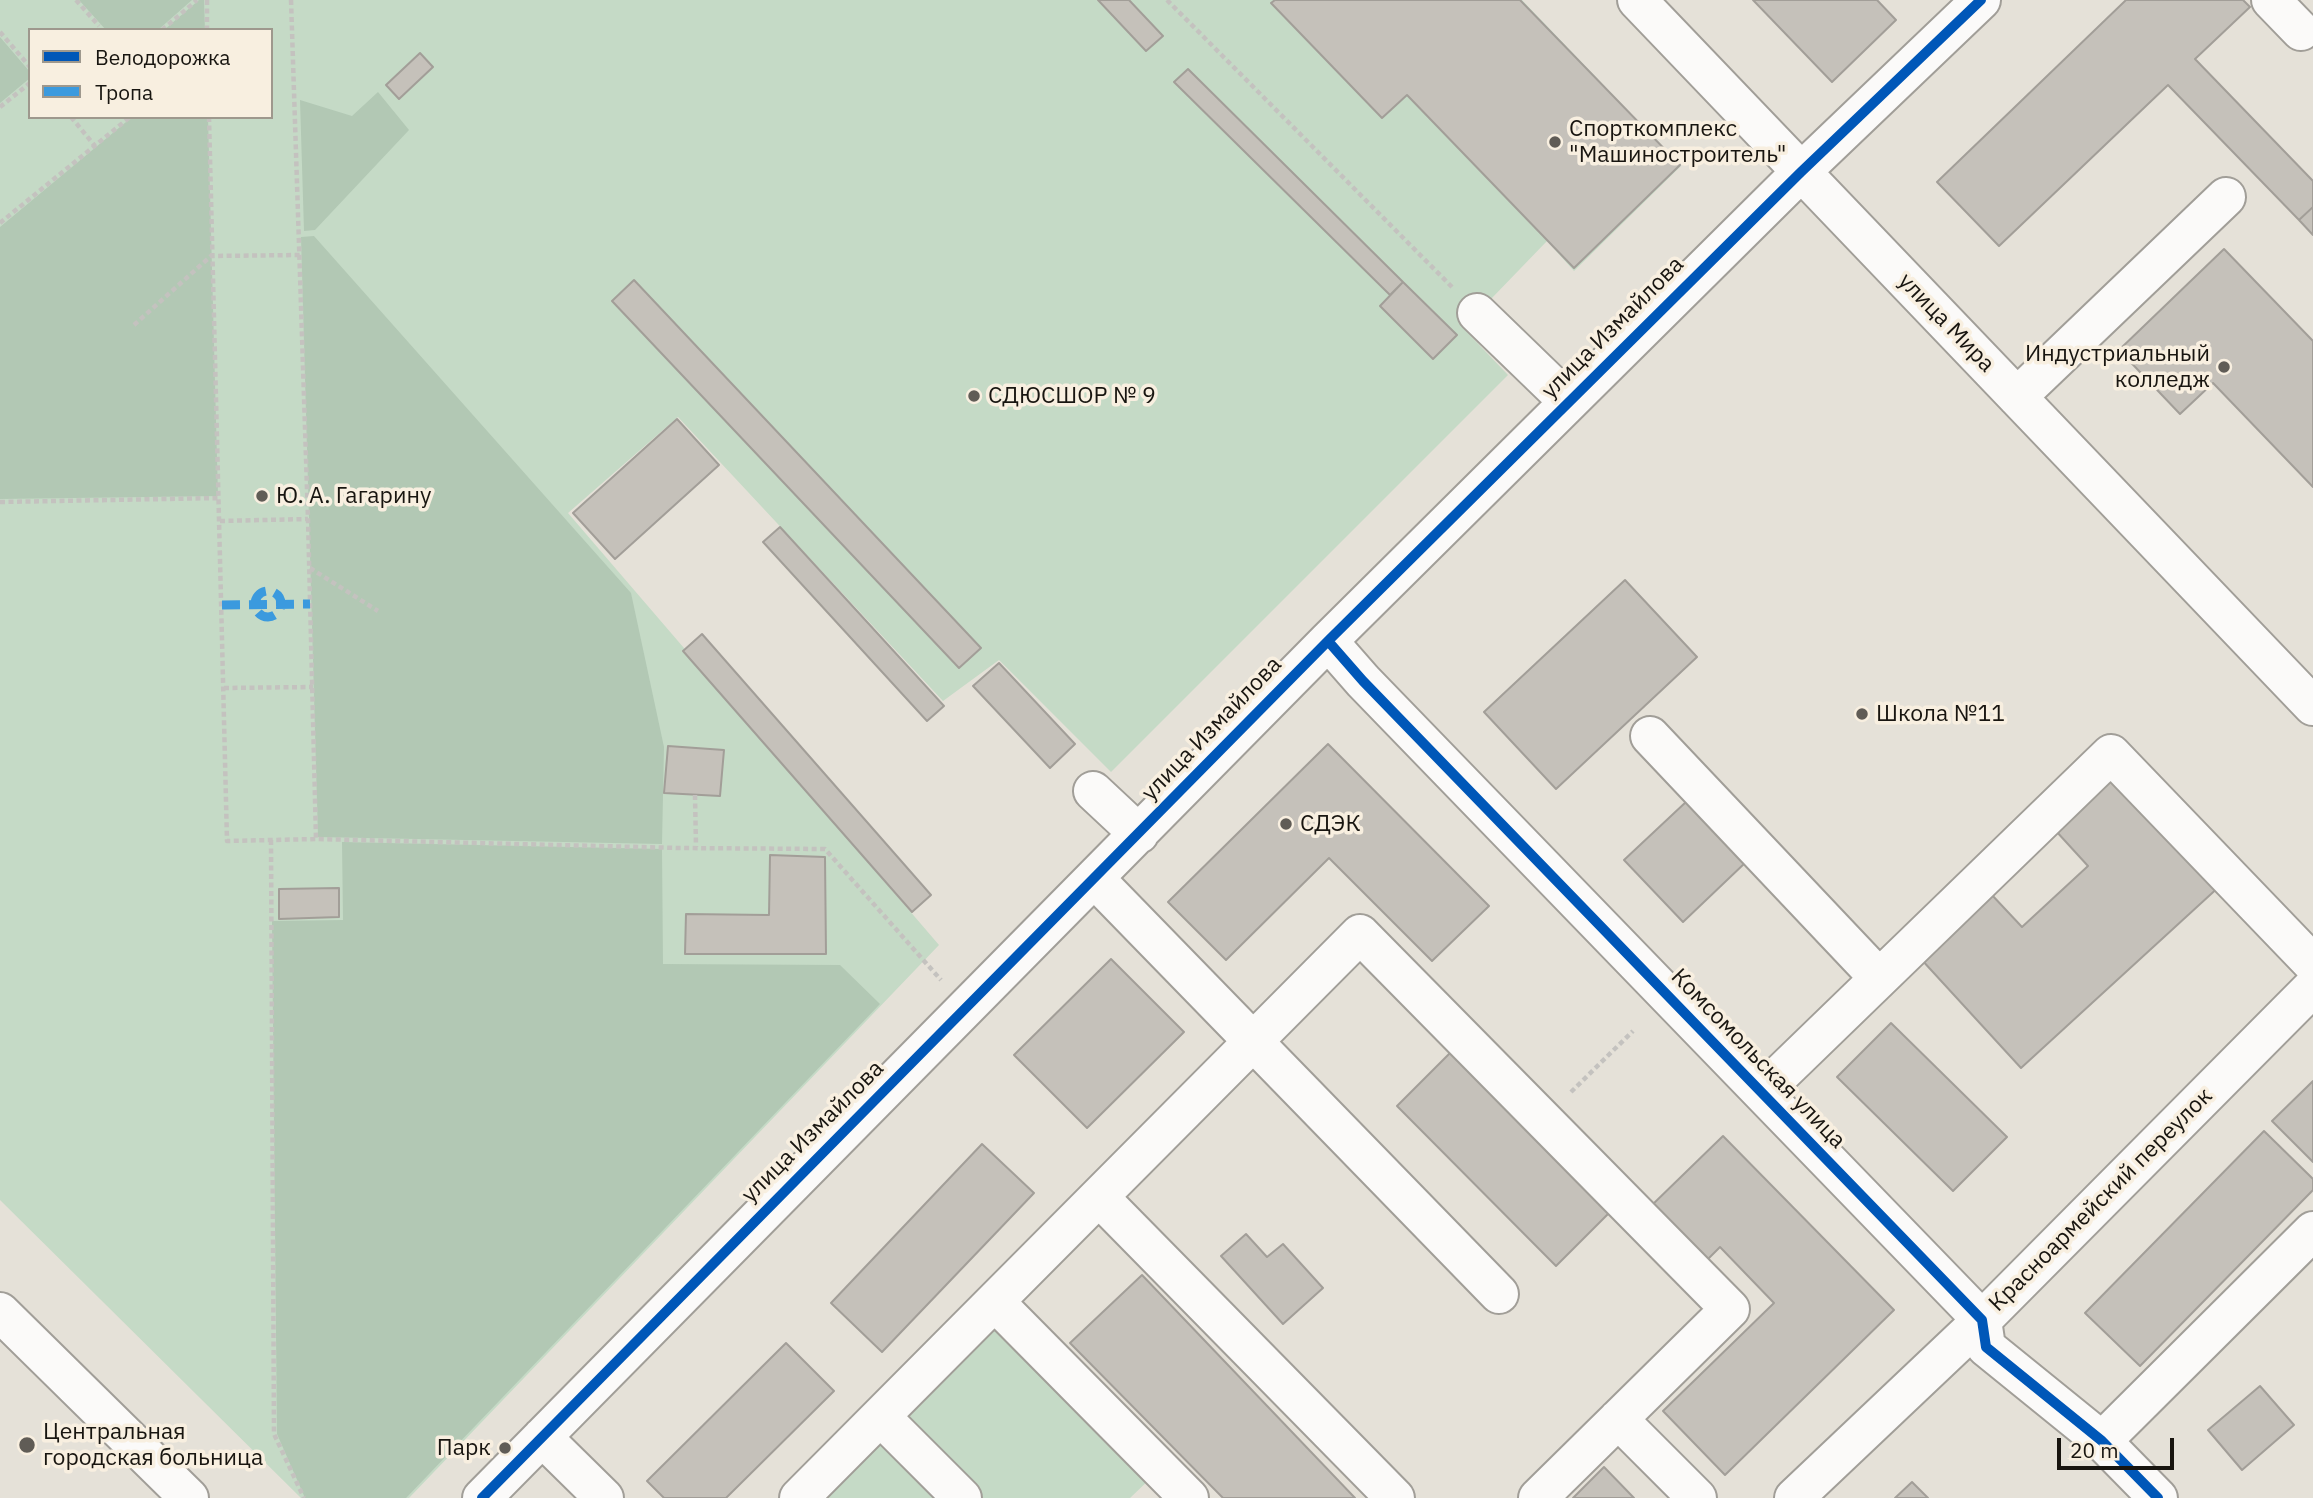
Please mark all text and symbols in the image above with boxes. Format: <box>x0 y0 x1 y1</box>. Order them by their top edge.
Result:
legend <box>28 28 273 119</box>
text: Велодорожка <box>95 43 230 71</box>
text: Тропа <box>95 78 153 106</box>
place label: Спорткомплекс "Машиностроитель" <box>1569 115 1787 169</box>
marker: Спорткомплекс "Машиностроитель" <box>1547 134 1563 150</box>
street label: улица Измайлова <box>1536 251 1690 405</box>
street label: улица Мира <box>1892 268 2000 378</box>
place label: Индустриальный колледж <box>2025 340 2210 394</box>
marker: Индустриальный колледж <box>2216 359 2232 375</box>
place label: СДЮСШОР № 9 <box>988 382 1156 410</box>
marker: СДЮСШОР № 9 <box>966 388 982 404</box>
place label: Ю. А. Гагарину <box>276 482 431 510</box>
marker: Ю. А. Гагарину <box>254 488 270 504</box>
street label: улица Измайлова <box>1136 651 1288 807</box>
place label: Школа №11 <box>1876 700 2005 728</box>
marker: Школа №11 <box>1854 706 1870 722</box>
place label: СДЭК <box>1300 810 1361 838</box>
marker: СДЭК <box>1278 816 1294 832</box>
street label: Комсомольская улица <box>1665 963 1851 1155</box>
street label: улица Измайлова <box>736 1055 890 1209</box>
street label: Красноармейский переулок <box>1984 1083 2218 1317</box>
place label: Центральная городская больница <box>43 1418 263 1472</box>
scale bar <box>2061 1424 2178 1468</box>
place label: Парк <box>437 1434 491 1462</box>
marker: Центральная городская больница <box>17 1435 37 1455</box>
text: 20 m <box>2070 1436 2119 1464</box>
marker: Парк <box>497 1440 513 1456</box>

